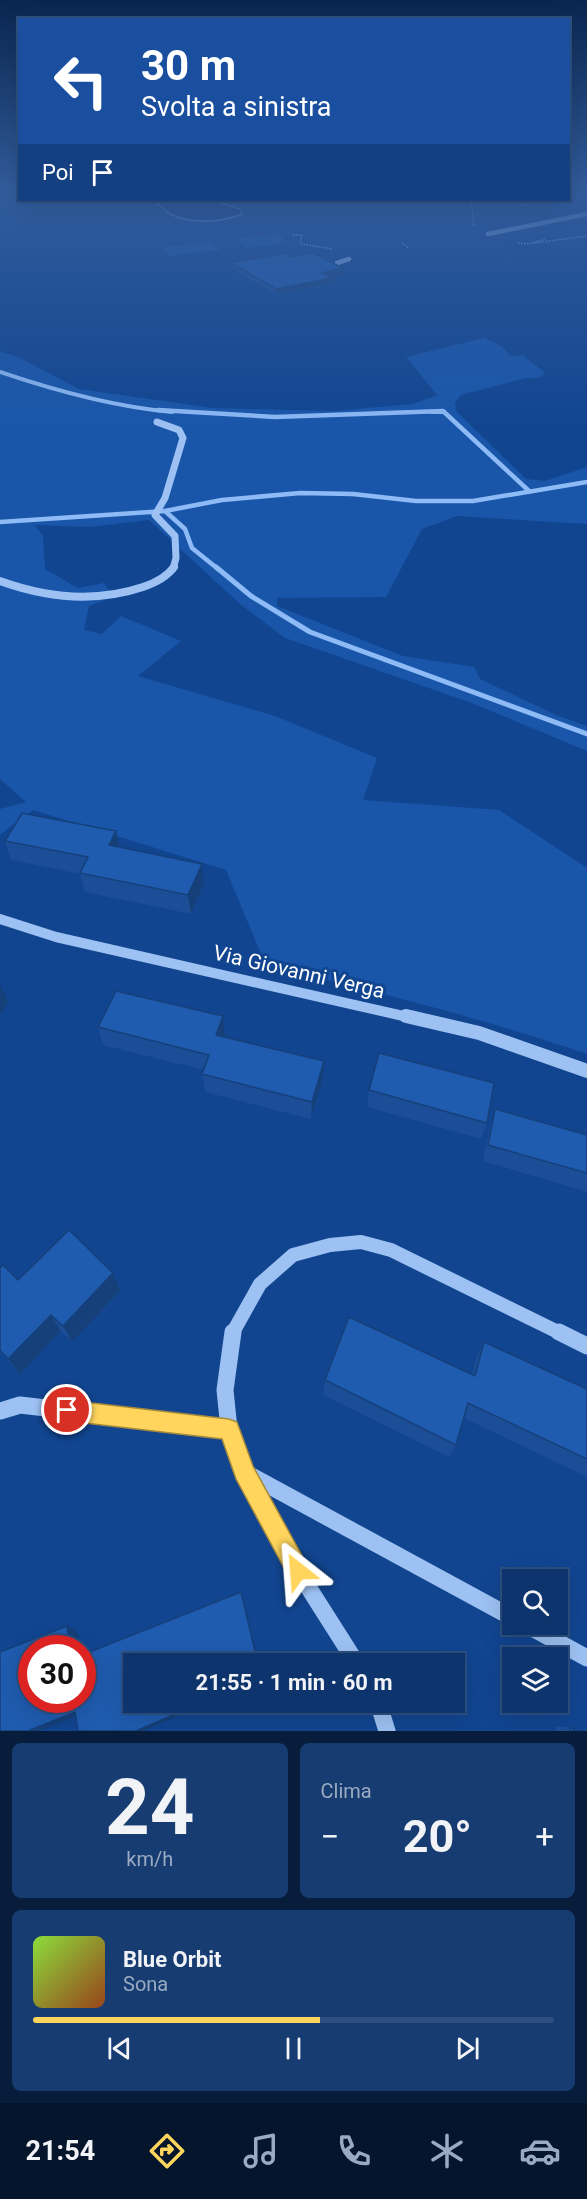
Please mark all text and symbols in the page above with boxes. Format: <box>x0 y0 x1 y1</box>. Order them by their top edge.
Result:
text: 30 m <box>141 41 236 90</box>
icon: left <box>42 42 120 120</box>
text: Svolta a sinistra <box>141 91 332 123</box>
icon: arrive <box>86 156 119 189</box>
text: Poi <box>42 160 74 185</box>
street label: Via Giovanni Verga <box>211 941 387 1003</box>
pin <box>41 1384 92 1435</box>
icon: arrive <box>50 1393 83 1426</box>
position arrow <box>266 1539 330 1603</box>
map controls <box>502 1569 568 1713</box>
button: search <box>502 1569 568 1635</box>
speed limit sign: 30 <box>18 1635 96 1713</box>
button: layers <box>502 1647 568 1713</box>
text: 21:55 · 1 min · 60 m <box>196 1670 392 1695</box>
text: 24 <box>105 1762 195 1853</box>
text: Clima <box>321 1779 372 1803</box>
text: 20° <box>403 1810 472 1863</box>
text: − <box>321 1817 339 1856</box>
text: + <box>535 1817 554 1856</box>
text: km/h <box>126 1847 173 1871</box>
text: Blue Orbit <box>123 1947 221 1972</box>
text: Sona <box>123 1972 168 1996</box>
icon: previous <box>103 2032 136 2065</box>
icon: pause <box>277 2032 310 2065</box>
icon: next <box>451 2032 484 2065</box>
icon: directions <box>146 2130 188 2172</box>
icon: music <box>240 2130 282 2172</box>
icon: phone <box>333 2130 375 2172</box>
icon: climate <box>426 2130 468 2172</box>
icon: car <box>519 2130 561 2172</box>
text: 21:54 <box>26 2135 95 2167</box>

